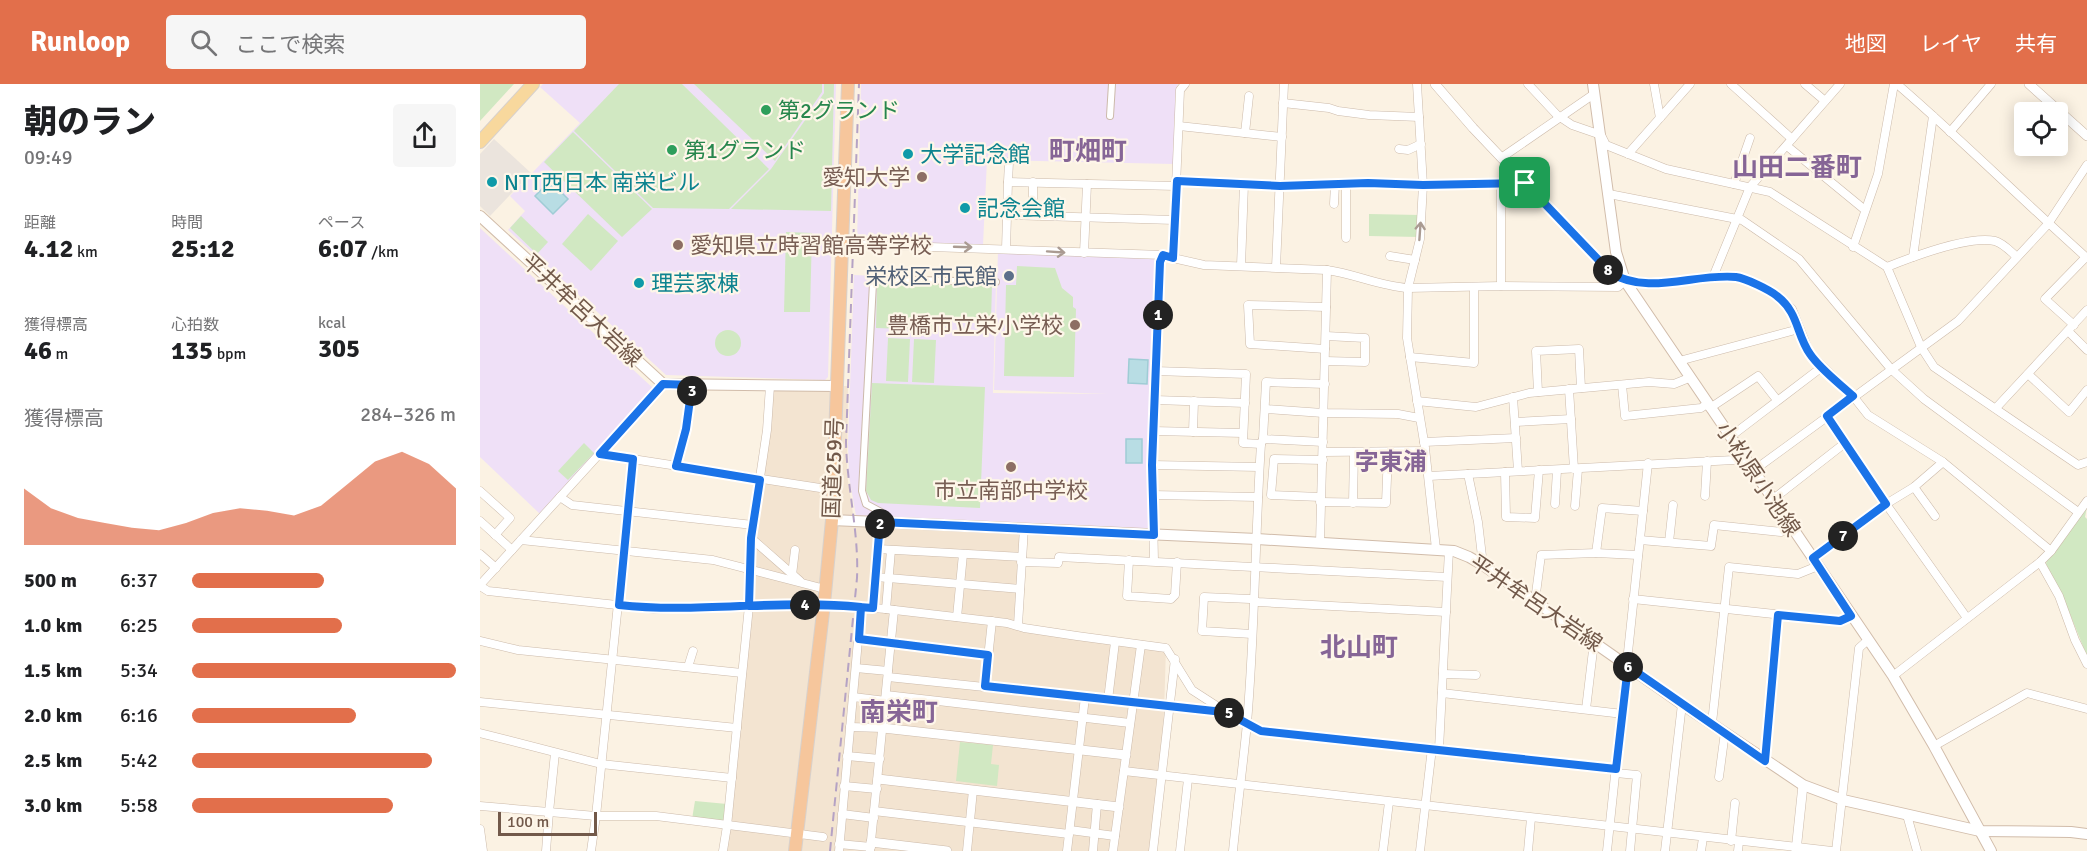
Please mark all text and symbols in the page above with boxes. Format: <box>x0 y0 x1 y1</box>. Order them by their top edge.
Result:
search box <box>166 15 586 69</box>
text: Runloop <box>30 25 130 59</box>
icon: search <box>187 26 220 59</box>
text: ここで検索 <box>235 31 345 58</box>
text: 地図 <box>1845 31 1887 57</box>
text: レイヤ <box>1920 31 1982 57</box>
text: 共有 <box>2015 31 2057 57</box>
place label: 第2グランド <box>778 97 900 124</box>
text: 朝のラン <box>24 102 156 143</box>
map controls <box>2014 102 2068 156</box>
button: locate <box>2014 102 2068 156</box>
marker: 第2グランド <box>759 103 773 117</box>
button: share <box>393 104 456 167</box>
district label: 町畑町 <box>1049 136 1127 168</box>
place label: 第1グランド <box>684 137 806 164</box>
place label: 大学記念館 <box>920 141 1030 168</box>
marker: 第1グランド <box>665 143 679 157</box>
text: 09:49 <box>24 145 73 170</box>
marker: 大学記念館 <box>901 147 915 161</box>
district label: 山田二番町 <box>1732 152 1862 184</box>
pin <box>1499 157 1550 208</box>
place label: 愛知大学 <box>822 164 910 191</box>
icon: arrive <box>1508 166 1541 199</box>
place label: NTT西日本 南栄ビル <box>504 169 700 196</box>
marker: 愛知大学 <box>915 170 929 184</box>
marker: NTT西日本 南栄ビル <box>485 175 499 189</box>
place label: 記念会館 <box>977 195 1065 222</box>
marker: 記念会館 <box>958 201 972 215</box>
text: 距離 <box>24 213 56 233</box>
text: 時間 <box>171 213 203 233</box>
text: ペース <box>318 213 365 233</box>
one-way arrow <box>1415 222 1426 242</box>
place label: 愛知県立時習館高等学校 <box>690 232 932 259</box>
text: 4.12 <box>24 233 74 265</box>
text: 25:12 <box>171 233 235 265</box>
text: 6:07 <box>318 233 368 265</box>
marker: 愛知県立時習館高等学校 <box>671 238 685 252</box>
text: km <box>74 242 98 262</box>
text: /km <box>368 242 399 262</box>
one-way arrow <box>953 242 973 253</box>
one-way arrow <box>1045 246 1065 257</box>
street label: 平井牟呂大岩線 <box>516 248 648 372</box>
pin: 8 <box>1593 255 1623 285</box>
text: 8 <box>1604 260 1612 280</box>
place label: 栄校区市民館 <box>865 263 997 290</box>
marker: 栄校区市民館 <box>1002 269 1016 283</box>
place label: 理芸家棟 <box>651 270 739 297</box>
marker: 理芸家棟 <box>632 276 646 290</box>
pin: 1 <box>1143 300 1173 330</box>
text: 1 <box>1154 305 1162 325</box>
place label: 豊橋市立栄小学校 <box>887 312 1063 339</box>
text: kcal <box>318 313 346 333</box>
text: 獲得標高 <box>24 315 88 335</box>
text: 心拍数 <box>171 315 219 335</box>
marker: 豊橋市立栄小学校 <box>1068 318 1082 332</box>
text: 305 <box>318 333 360 365</box>
text: 46 <box>24 335 52 367</box>
text: 135 <box>171 335 213 367</box>
text: m <box>52 344 68 364</box>
text: bpm <box>213 344 246 364</box>
pin: 3 <box>677 376 707 406</box>
text: 3 <box>688 381 696 401</box>
text: 284–326 m <box>360 402 456 427</box>
text: 獲得標高 <box>24 406 104 431</box>
street label: 国道259号 <box>818 417 848 519</box>
street label: 小松原小池線 <box>1710 417 1806 541</box>
district label: 字東浦 <box>1355 447 1427 477</box>
marker: 市立南部中学校 <box>1004 460 1018 474</box>
place label: 市立南部中学校 <box>934 477 1088 504</box>
pin: 2 <box>865 509 895 539</box>
text: 2 <box>876 514 884 534</box>
pin: 7 <box>1828 521 1858 551</box>
text: 7 <box>1839 526 1847 546</box>
street label: 平井牟呂大岩線 <box>1465 549 1607 657</box>
text: 500 m <box>24 568 77 593</box>
text: 6:37 <box>120 568 158 593</box>
pin: 4 <box>790 590 820 620</box>
text: 4 <box>801 595 809 615</box>
text: 1.0 km <box>24 613 82 638</box>
text: 6:25 <box>120 613 158 638</box>
district label: 北山町 <box>1320 632 1398 664</box>
pin: 6 <box>1613 652 1643 682</box>
text: 6 <box>1624 657 1632 677</box>
text: 1.5 km <box>24 658 82 683</box>
text: 5:34 <box>120 658 158 683</box>
district label: 南栄町 <box>860 697 938 729</box>
pin: 5 <box>1214 698 1244 728</box>
text: 2.0 km <box>24 703 82 728</box>
text: 6:16 <box>120 703 158 728</box>
text: 5 <box>1225 703 1233 723</box>
text: 2.5 km <box>24 748 82 773</box>
text: 5:42 <box>120 748 158 773</box>
text: 3.0 km <box>24 793 82 818</box>
text: 5:58 <box>120 793 158 818</box>
scale bar <box>498 809 597 836</box>
text: 100 m <box>507 812 549 832</box>

